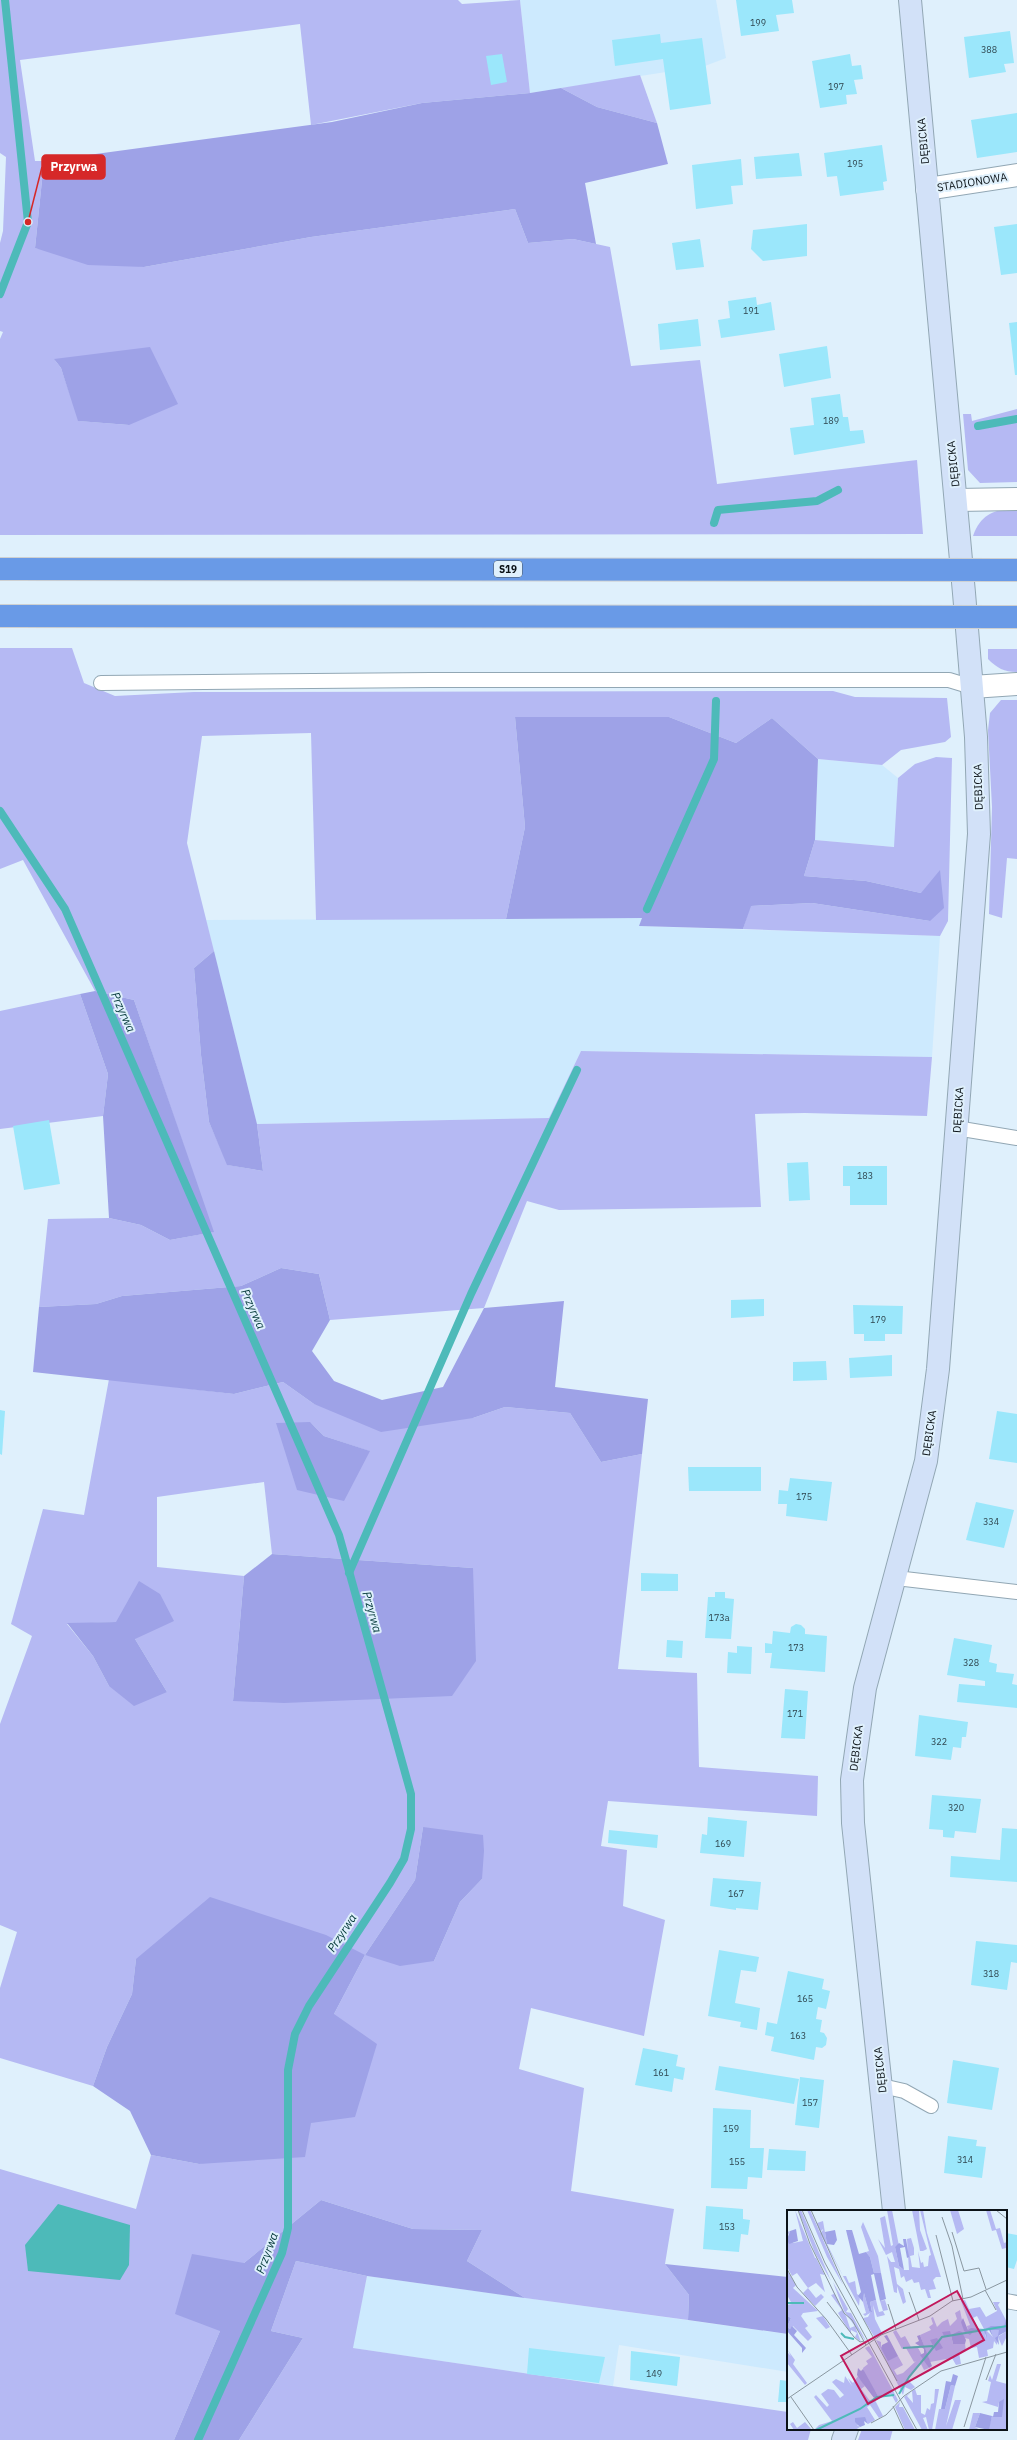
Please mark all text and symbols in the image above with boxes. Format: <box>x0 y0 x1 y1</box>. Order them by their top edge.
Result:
house number: 199 <box>750 17 766 28</box>
house number: 388 <box>981 44 997 55</box>
house number: 197 <box>828 81 844 92</box>
street label: DĘBICKA <box>914 117 932 165</box>
callout: Przyrwa <box>42 155 105 179</box>
house number: 195 <box>847 158 863 169</box>
text: Przyrwa <box>51 159 98 174</box>
street label: STADIONOWA <box>936 170 1008 194</box>
house number: 191 <box>743 305 759 316</box>
house number: 189 <box>823 415 839 426</box>
street label: DĘBICKA <box>944 440 962 488</box>
road number: S19 <box>494 561 522 577</box>
street label: DĘBICKA <box>970 764 986 810</box>
water label: Przyrwa <box>108 989 139 1034</box>
street label: DĘBICKA <box>949 1086 967 1134</box>
house number: 183 <box>857 1170 873 1181</box>
water label: Przyrwa <box>238 1286 269 1331</box>
house number: 179 <box>870 1314 886 1325</box>
street label: DĘBICKA <box>919 1409 939 1457</box>
house number: 175 <box>796 1491 812 1502</box>
house number: 334 <box>983 1516 999 1527</box>
water label: Przyrwa <box>359 1589 386 1634</box>
house number: 173a <box>708 1612 730 1623</box>
house number: 173 <box>788 1642 804 1653</box>
house number: 328 <box>963 1657 979 1668</box>
house number: 171 <box>787 1708 803 1719</box>
street label: DĘBICKA <box>846 1724 866 1772</box>
house number: 322 <box>931 1736 947 1747</box>
house number: 320 <box>948 1802 964 1813</box>
house number: 169 <box>715 1838 731 1849</box>
house number: 167 <box>728 1888 744 1899</box>
water label: Przyrwa <box>324 1911 359 1955</box>
house number: 318 <box>983 1968 999 1979</box>
house number: 165 <box>797 1993 813 2004</box>
house number: 163 <box>790 2030 806 2041</box>
street label: DĘBICKA <box>871 2046 889 2094</box>
house number: 161 <box>653 2067 669 2078</box>
house number: 157 <box>802 2097 818 2108</box>
house number: 159 <box>723 2123 739 2134</box>
house number: 314 <box>957 2154 973 2165</box>
house number: 155 <box>729 2156 745 2167</box>
inset map <box>787 2210 1007 2430</box>
house number: 153 <box>719 2221 735 2232</box>
water label: Przyrwa <box>252 2230 281 2275</box>
house number: 149 <box>646 2368 662 2379</box>

